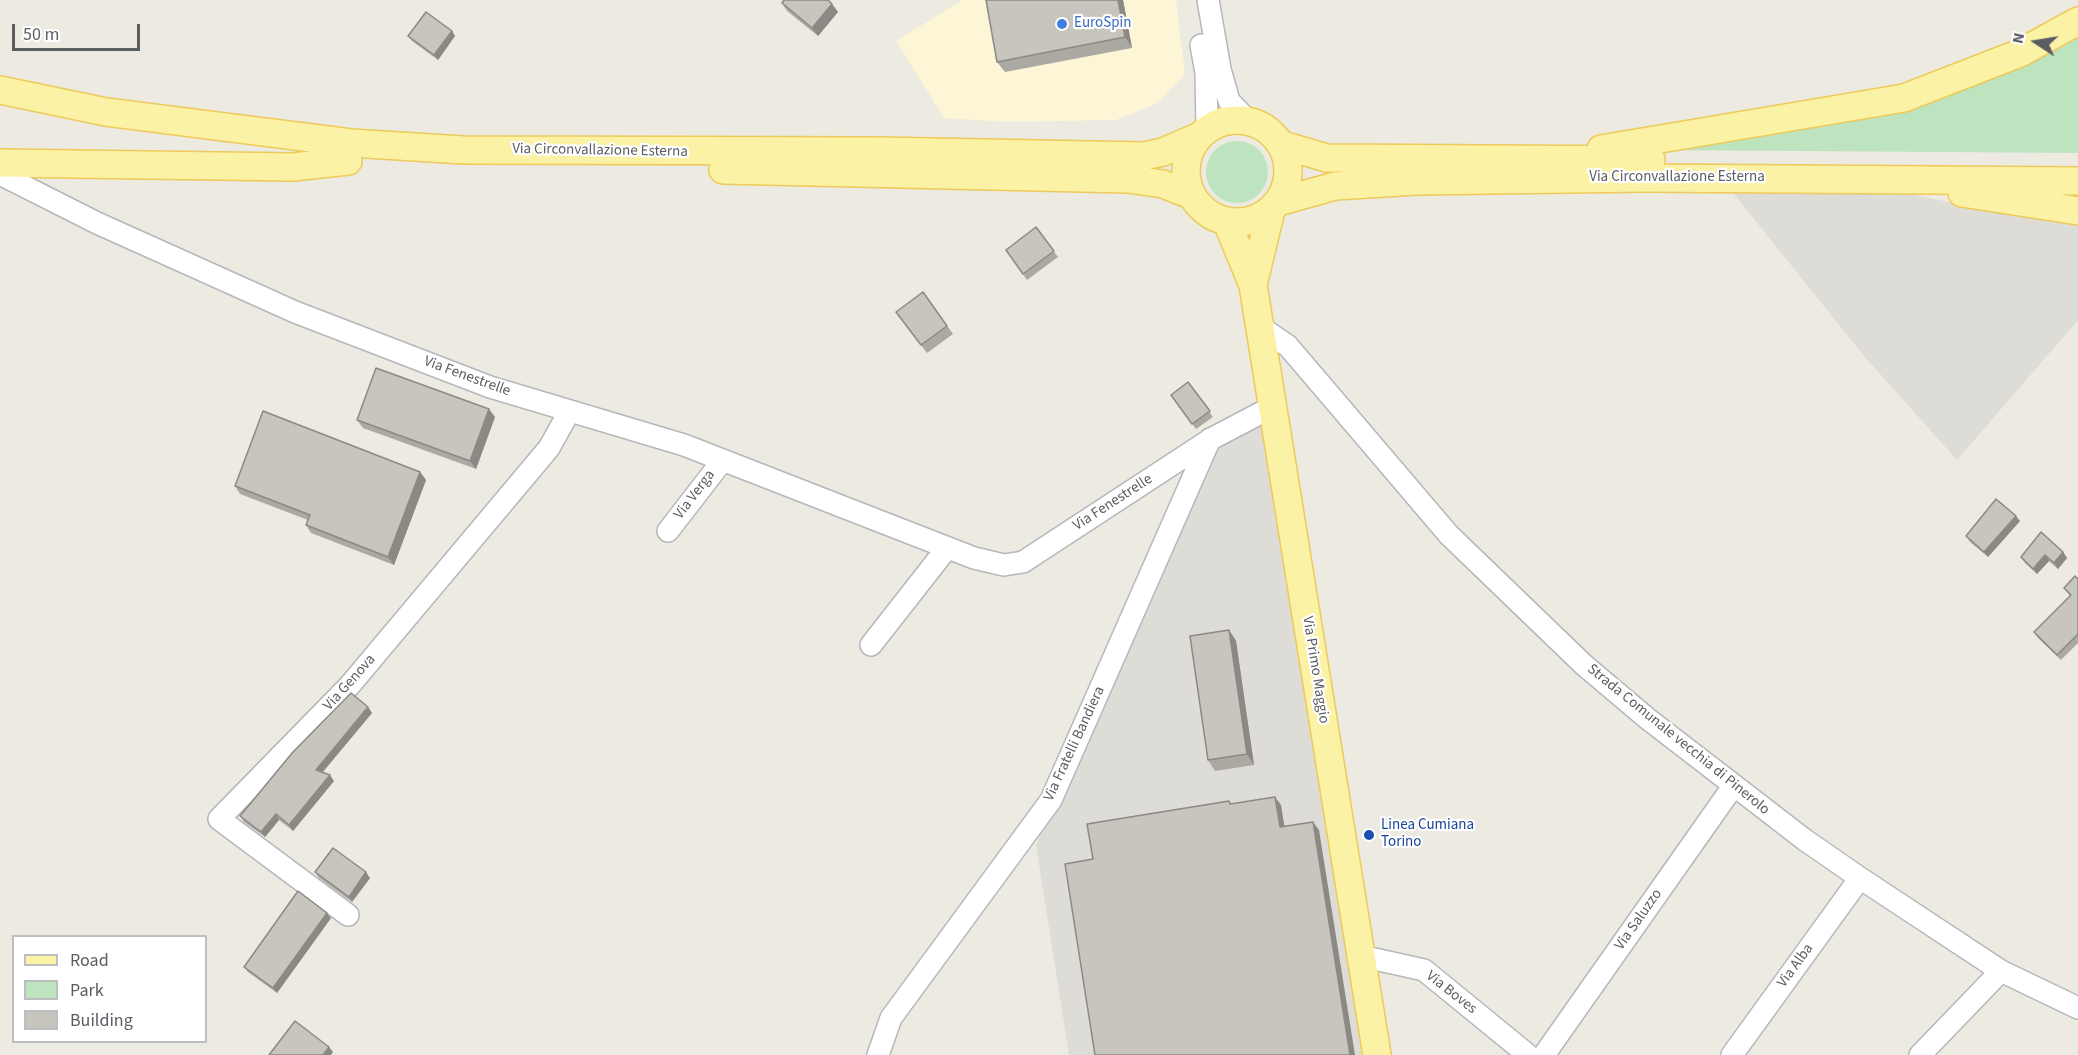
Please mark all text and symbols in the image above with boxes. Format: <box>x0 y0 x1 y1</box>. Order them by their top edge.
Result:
scale bar <box>15 12 142 50</box>
north arrow <box>2006 12 2066 72</box>
place label: EuroSpin <box>1074 15 1131 33</box>
marker: EuroSpin <box>1055 17 1069 31</box>
text: 50 m <box>23 22 59 47</box>
text: N <box>2007 31 2030 46</box>
street label: Via Circonvallazione Esterna <box>512 140 688 162</box>
street label: Via Circonvallazione Esterna <box>1589 169 1765 187</box>
street label: Via Fenestrelle <box>421 353 513 401</box>
street label: Via Verga <box>671 467 719 523</box>
street label: Via Fenestrelle <box>1070 471 1156 535</box>
street label: Via Primo Maggio <box>1298 615 1332 725</box>
street label: Via Genova <box>320 651 380 715</box>
street label: Strada Comunale vecchia di Pinerolo <box>1583 661 1773 819</box>
street label: Via Fratelli Bandiera <box>1041 684 1109 804</box>
place label: Linea Cumiana Torino <box>1381 817 1474 852</box>
marker: Linea Cumiana Torino <box>1362 828 1376 842</box>
street label: Via Saluzzo <box>1611 886 1667 954</box>
legend <box>12 935 207 1043</box>
street label: Via Alba <box>1774 941 1818 991</box>
text: Road <box>70 948 109 973</box>
street label: Via Boves <box>1422 968 1480 1018</box>
text: Park <box>70 978 104 1003</box>
text: Building <box>70 1008 133 1033</box>

